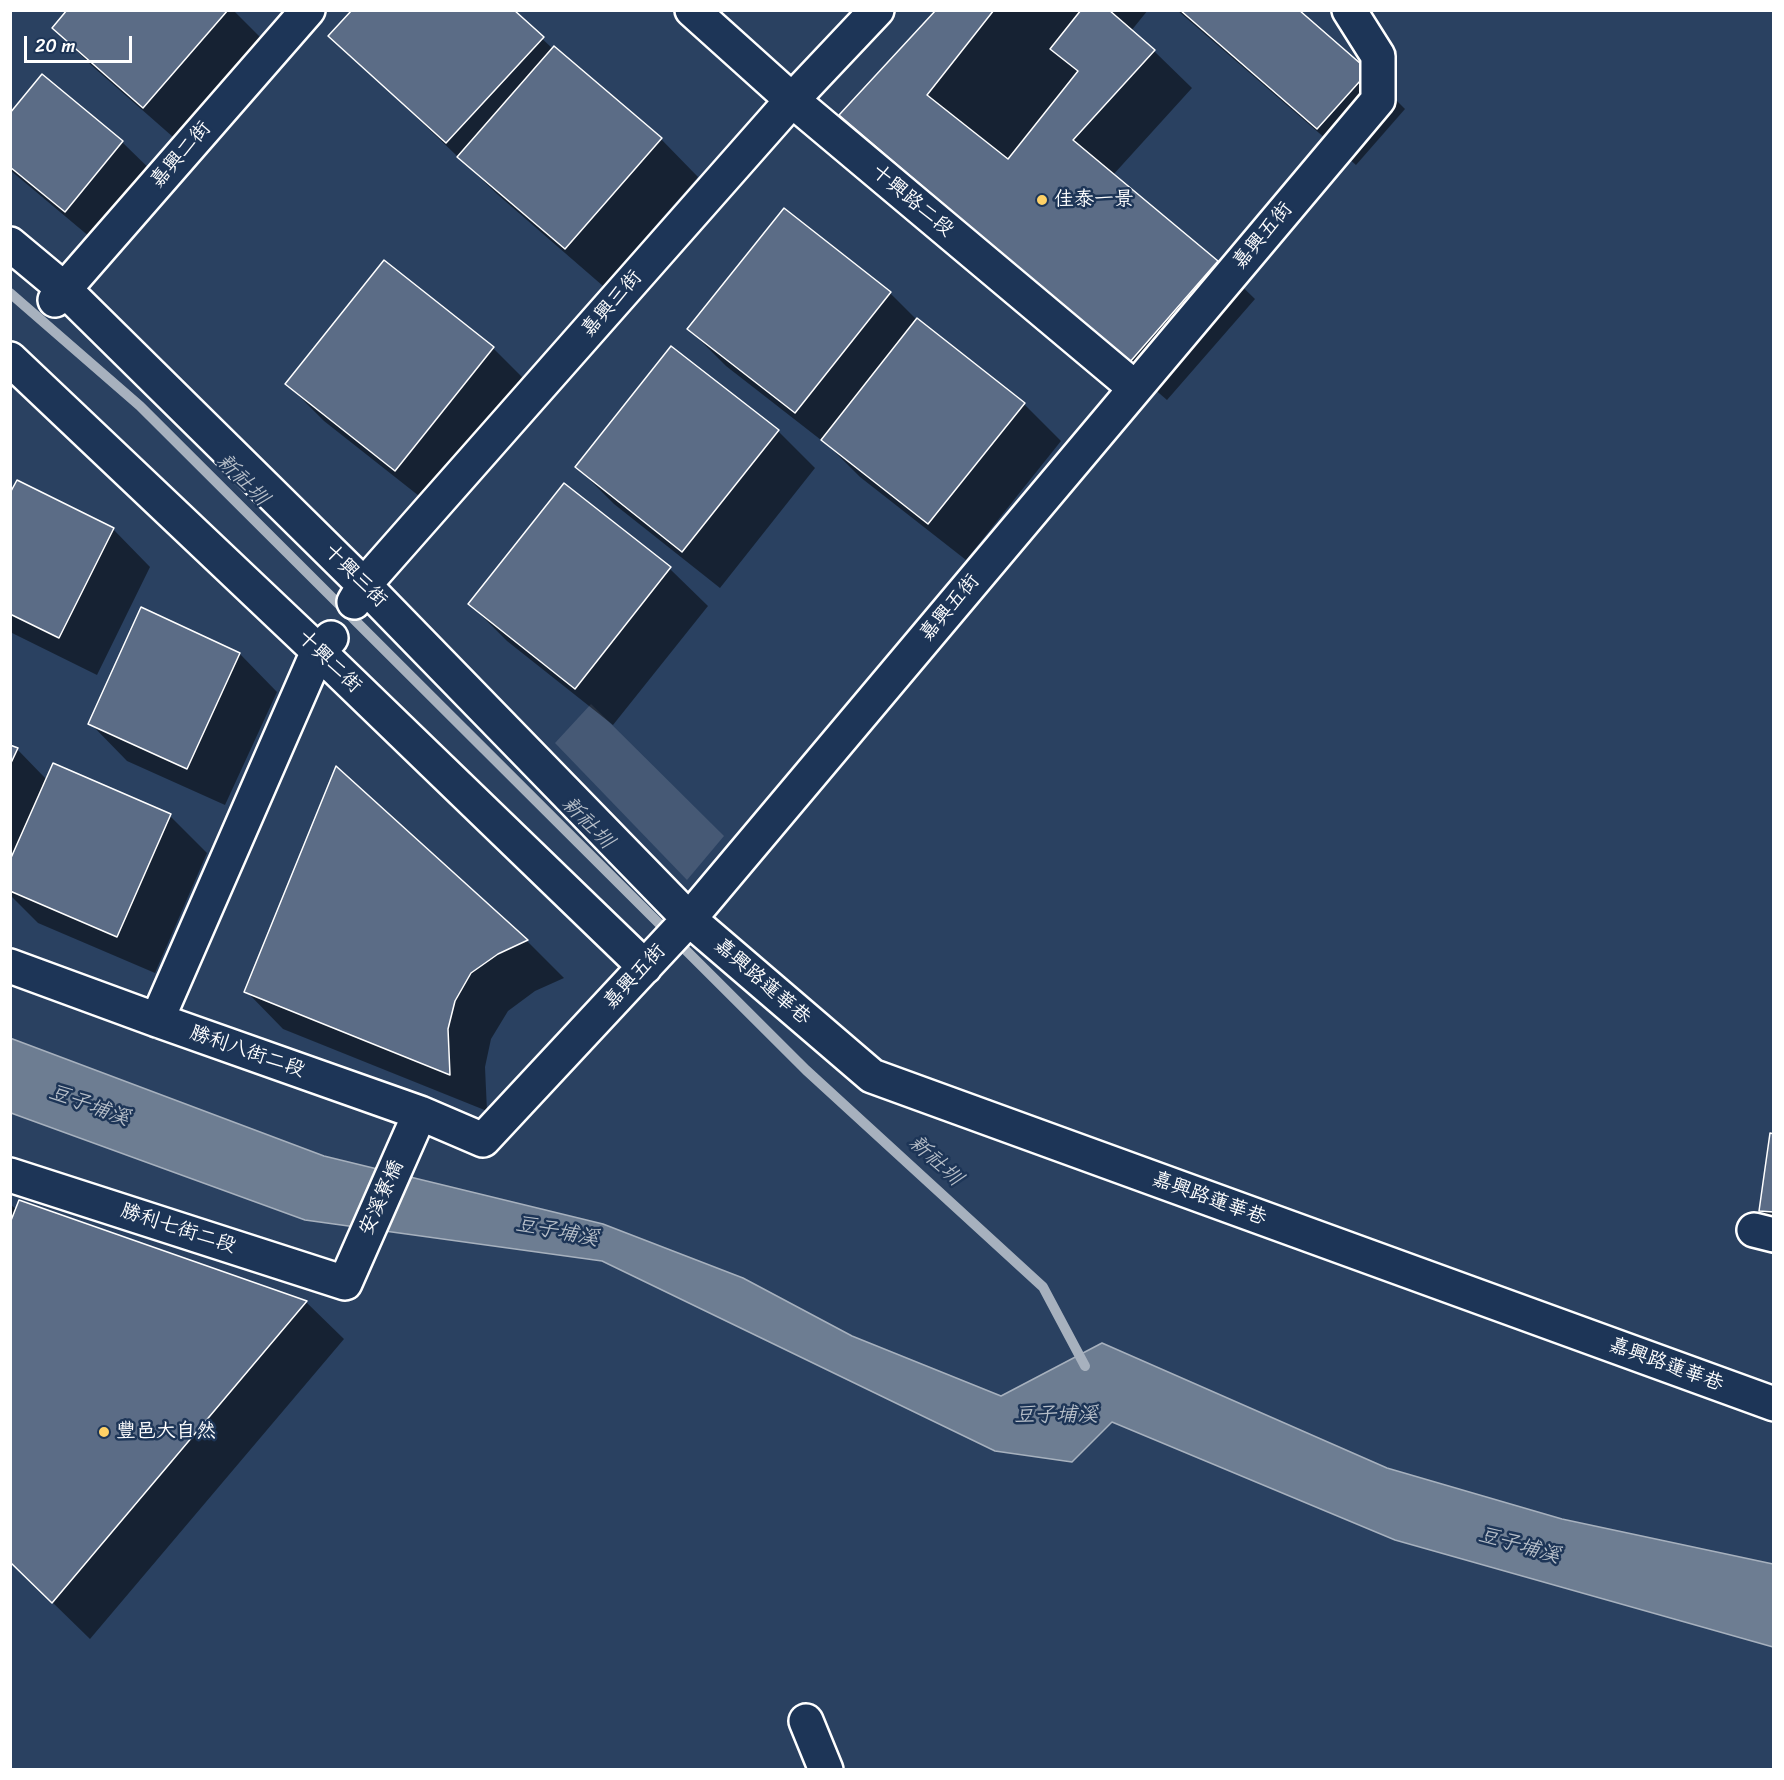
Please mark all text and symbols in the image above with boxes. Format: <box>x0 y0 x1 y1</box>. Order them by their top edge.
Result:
scale bar <box>27 24 135 62</box>
text: 20 m <box>35 30 75 62</box>
street label: 嘉興二街 <box>146 117 216 193</box>
street label: 十興路二段 <box>866 160 958 242</box>
place label: 佳泰一景 <box>1054 188 1134 212</box>
marker: 佳泰一景 <box>1035 193 1049 207</box>
street label: 嘉興五街 <box>1228 198 1298 274</box>
street label: 嘉興三街 <box>577 266 647 342</box>
water label: 新社圳 <box>211 449 273 511</box>
street label: 十興三街 <box>318 539 392 613</box>
street label: 嘉興五街 <box>915 570 985 646</box>
street label: 十興二街 <box>292 626 366 698</box>
water label: 新社圳 <box>556 792 618 854</box>
street label: 嘉興路蓮華巷 <box>709 934 815 1030</box>
street label: 嘉興五街 <box>599 940 671 1014</box>
street label: 勝利八街二段 <box>186 1021 308 1083</box>
water label: 豆子埔溪 <box>45 1080 133 1132</box>
water label: 新社圳 <box>903 1131 967 1191</box>
street label: 安溪寮橋 <box>355 1157 409 1239</box>
street label: 嘉興路蓮華巷 <box>1149 1167 1269 1231</box>
street label: 勝利七街二段 <box>117 1199 239 1259</box>
water label: 豆子埔溪 <box>513 1212 601 1252</box>
street label: 嘉興路蓮華巷 <box>1606 1333 1726 1397</box>
water label: 豆子埔溪 <box>1014 1403 1098 1429</box>
place label: 豐邑大自然 <box>116 1420 216 1444</box>
marker: 豐邑大自然 <box>97 1425 111 1439</box>
water label: 豆子埔溪 <box>1475 1522 1563 1570</box>

